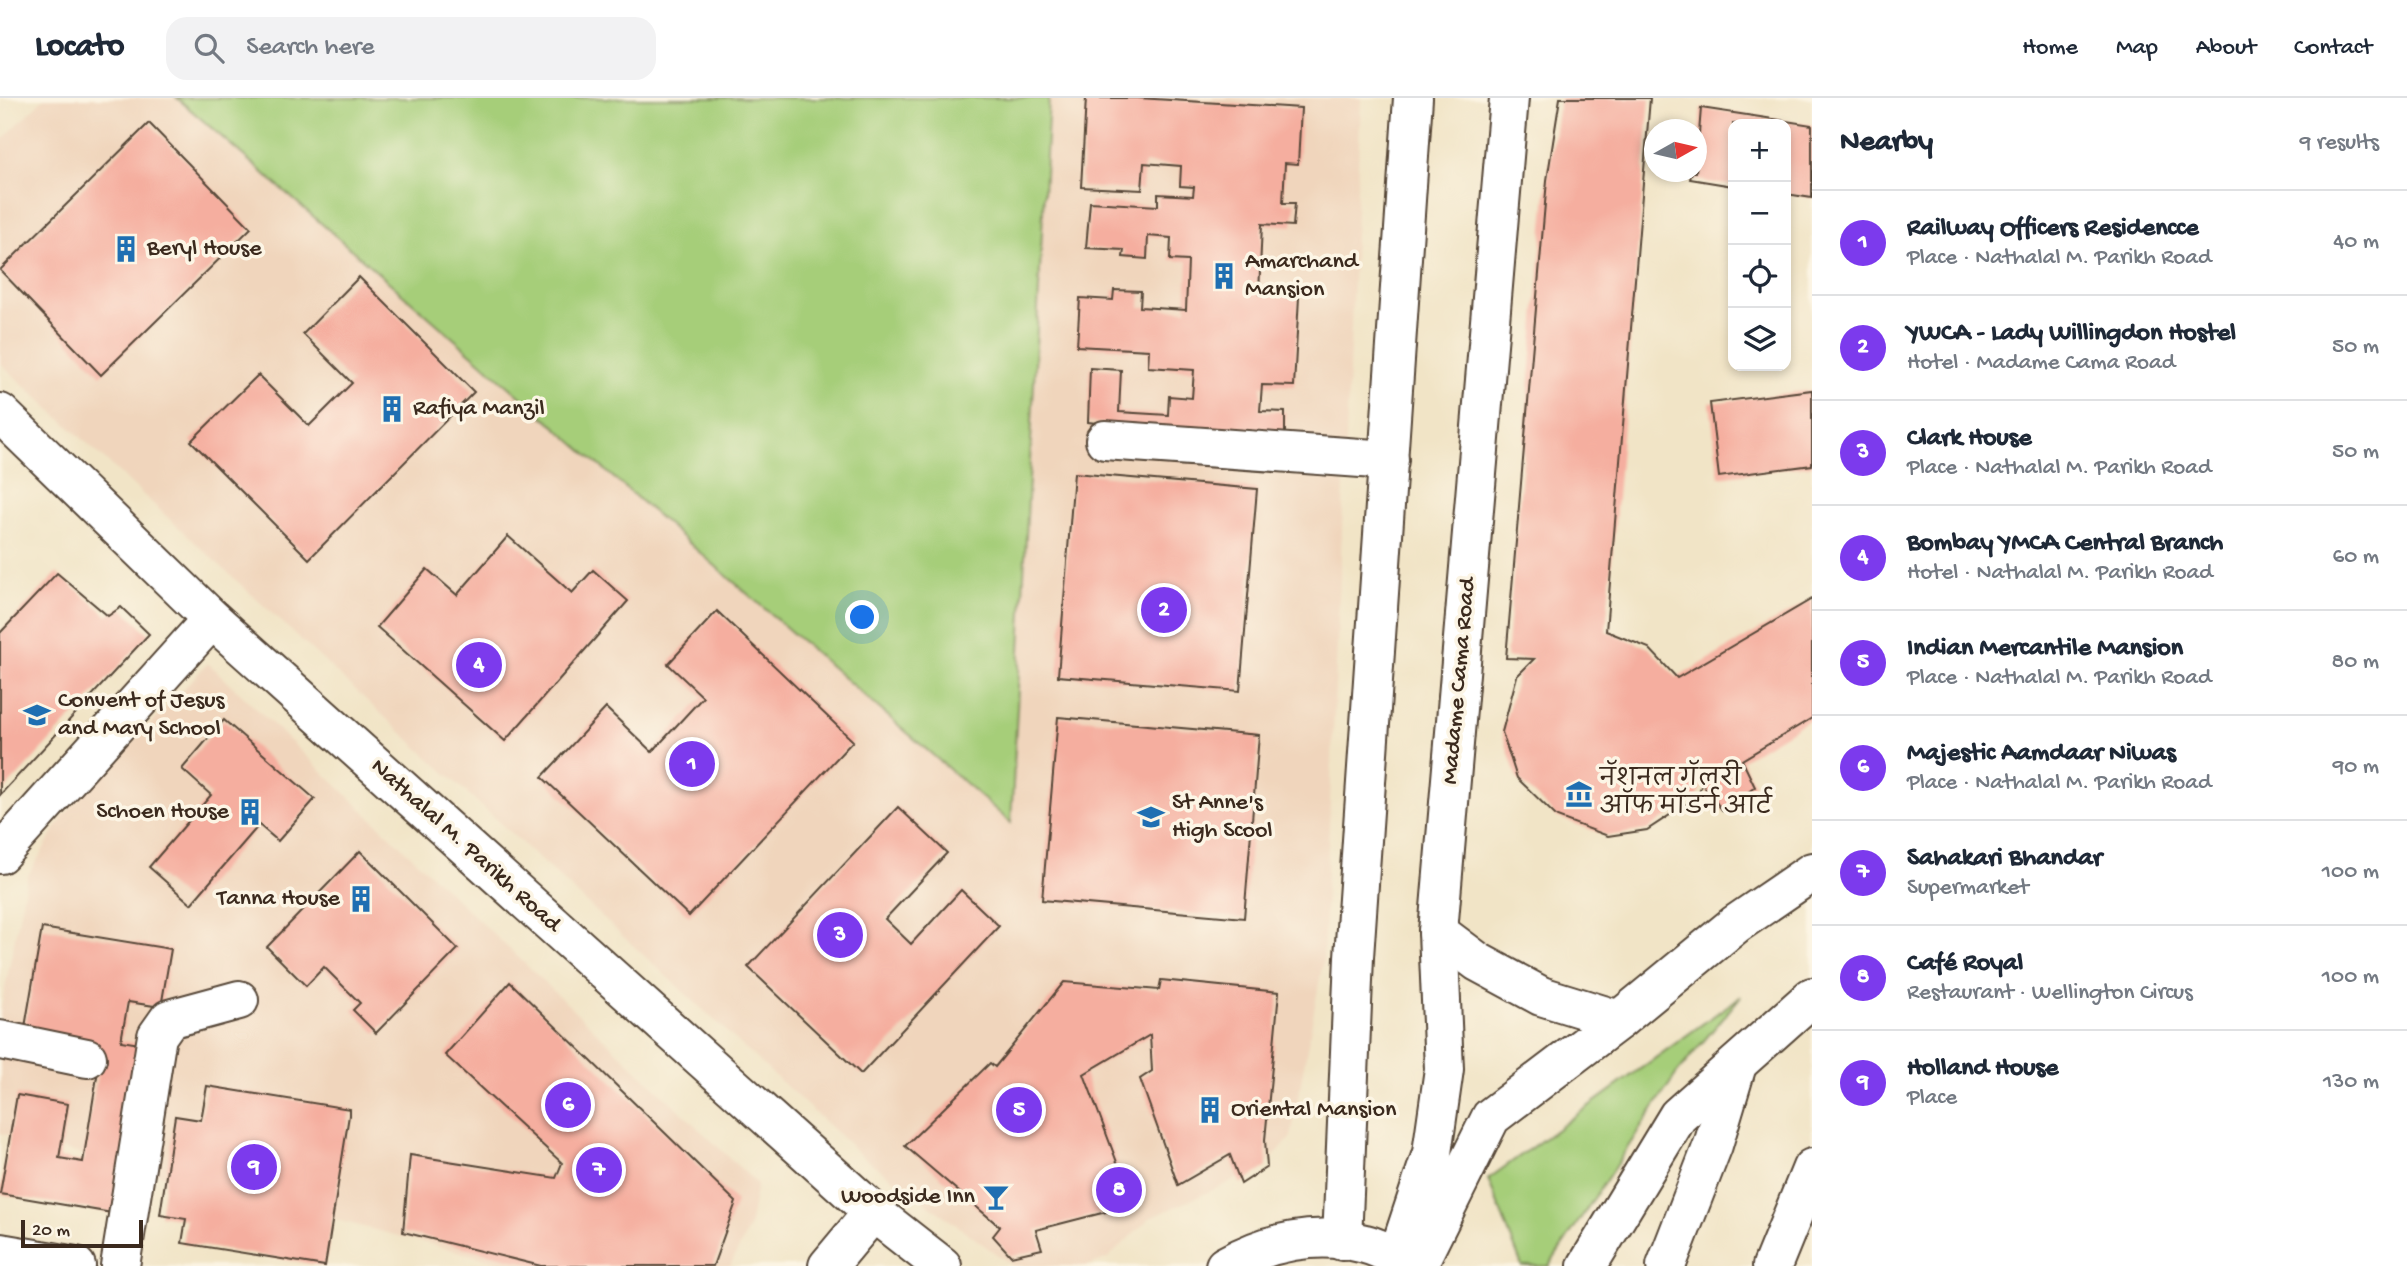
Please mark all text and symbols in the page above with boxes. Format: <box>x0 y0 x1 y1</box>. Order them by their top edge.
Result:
search box <box>166 17 656 80</box>
text: Locato <box>35 29 124 67</box>
icon: search <box>190 29 228 67</box>
text: Search here <box>246 33 374 64</box>
text: Home <box>2022 34 2078 63</box>
text: Map <box>2116 34 2158 63</box>
text: About <box>2196 34 2256 63</box>
text: Contact <box>2294 34 2372 63</box>
north arrow <box>1644 119 1707 182</box>
map controls <box>1728 119 1791 371</box>
button: + <box>1728 119 1791 182</box>
text: Nearby <box>1840 126 1933 161</box>
text: 9 results <box>2300 130 2379 157</box>
button: − <box>1728 182 1791 245</box>
text: Railway Officers Residencce <box>1907 214 2199 245</box>
text: 1 <box>1858 229 1868 256</box>
text: 40 m <box>2333 229 2379 256</box>
building icon: Beryl House <box>111 234 141 264</box>
place label: Beryl House <box>146 235 262 264</box>
button: locate <box>1728 245 1791 308</box>
text: Place · Nathalal M. Parikh Road <box>1907 245 2211 272</box>
place label: Amarchand Mansion <box>1245 248 1360 305</box>
building icon: Amarchand Mansion <box>1209 261 1239 291</box>
button: layers <box>1728 308 1791 371</box>
text: YWCA - Lady Willingdon Hostel <box>1907 319 2236 350</box>
text: 2 <box>1857 334 1869 361</box>
text: 50 m <box>2332 334 2379 361</box>
text: Hotel · Madame Cama Road <box>1907 350 2175 377</box>
building icon: Rafiya Manzil <box>377 394 407 424</box>
place label: Rafiya Manzil <box>413 395 545 424</box>
text: Clark House <box>1907 424 2032 455</box>
text: 3 <box>1857 439 1869 466</box>
text: 50 m <box>2332 439 2379 466</box>
text: Place · Nathalal M. Parikh Road <box>1907 455 2211 482</box>
text: Bombay YMCA Central Branch <box>1907 529 2223 560</box>
text: 4 <box>1858 544 1868 571</box>
text: 60 m <box>2333 544 2379 571</box>
text: Hotel · Nathalal M. Parikh Road <box>1907 560 2213 587</box>
street label: Madame Cama Road <box>1437 575 1484 786</box>
pin: 2 <box>1141 584 1187 636</box>
your location <box>845 600 879 634</box>
text: Indian Mercantile Mansion <box>1907 634 2183 665</box>
pin: 4 <box>456 639 502 691</box>
text: 5 <box>1857 649 1869 676</box>
text: 80 m <box>2332 649 2379 676</box>
text: Place · Nathalal M. Parikh Road <box>1907 665 2211 692</box>
place label: Convent of Jesus and Mary School <box>58 687 225 744</box>
school or university icon: Convent of Jesus and Mary School <box>22 700 52 730</box>
pin: 1 <box>669 738 715 790</box>
text: Majestic Aamdaar Niwas <box>1907 739 2176 770</box>
street label: Nathalal M. Parikh Road <box>364 753 568 941</box>
text: 6 <box>1857 754 1869 781</box>
text: 90 m <box>2333 754 2379 781</box>
place label: नॅशनल गॅलरी ऑफ मॉडर्न आर्ट <box>1598 759 1773 823</box>
text: Place · Nathalal M. Parikh Road <box>1907 770 2211 797</box>
museum icon: नॅशनल गॅलरी ऑफ मॉडर्न आर्ट <box>1564 779 1594 809</box>
place label: St Anne's High Scool <box>1172 789 1273 846</box>
building icon: Schoen House <box>235 797 265 827</box>
place label: Schoen House <box>96 798 230 827</box>
school or university icon: St Anne's High Scool <box>1136 802 1166 832</box>
text: Sahakari Bhandar <box>1907 844 2102 875</box>
text: 7 <box>1857 859 1869 886</box>
text: 100 m <box>2322 859 2379 886</box>
text: Supermarket <box>1907 875 2029 902</box>
building icon: Tanna House <box>346 884 376 914</box>
place label: Tanna House <box>215 885 341 914</box>
pin: 3 <box>817 909 863 961</box>
text: Café Royal <box>1907 949 2023 980</box>
text: 8 <box>1857 964 1869 991</box>
text: 100 m <box>2322 964 2379 991</box>
text: Restaurant · Wellington Circus <box>1907 980 2193 1007</box>
text: Holland House <box>1907 1054 2059 1085</box>
text: 9 <box>1857 1069 1869 1096</box>
text: 130 m <box>2323 1069 2379 1096</box>
pin: 6 <box>545 1079 591 1131</box>
pin: 5 <box>996 1084 1042 1136</box>
text: Place <box>1907 1085 1957 1112</box>
building icon: Oriental Mansion <box>1195 1095 1225 1125</box>
place label: Oriental Mansion <box>1231 1096 1397 1125</box>
pin: 9 <box>231 1141 277 1193</box>
pin: 7 <box>576 1144 622 1196</box>
pin: 8 <box>1096 1164 1142 1216</box>
bar icon: Woodside Inn <box>981 1182 1011 1212</box>
place label: Woodside Inn <box>841 1183 976 1212</box>
scale bar <box>21 1217 144 1249</box>
text: 20 m <box>32 1220 70 1243</box>

